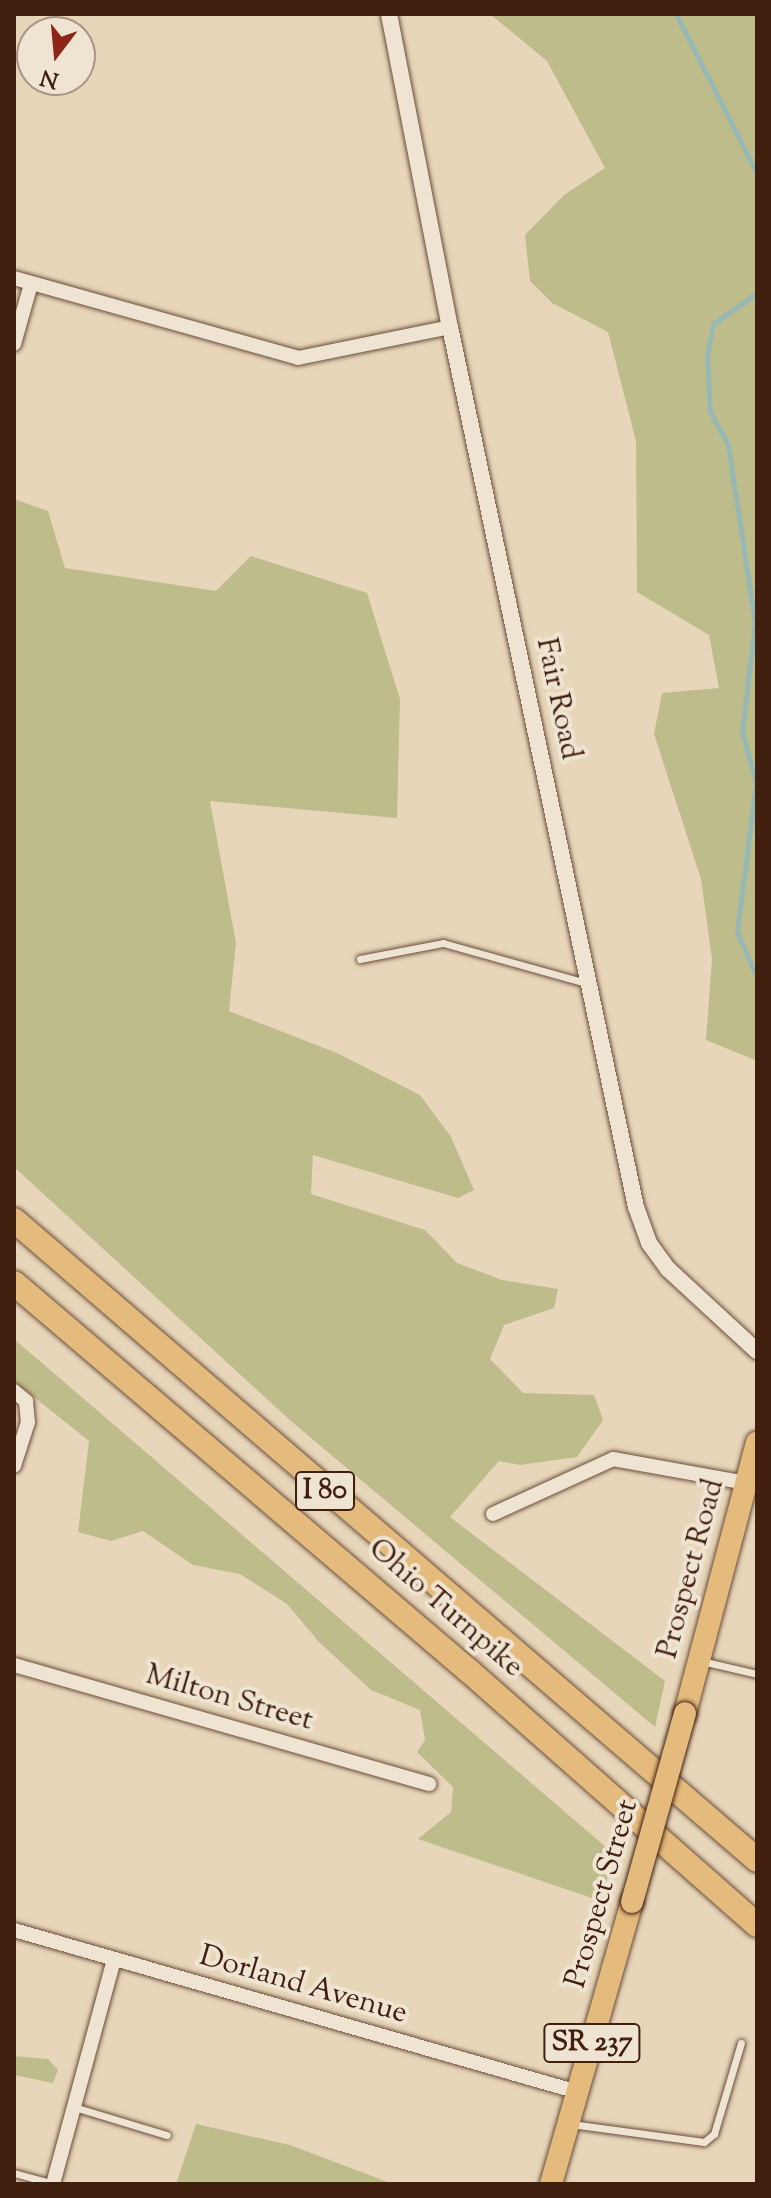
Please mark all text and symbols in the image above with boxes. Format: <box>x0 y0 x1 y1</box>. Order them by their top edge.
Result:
north arrow <box>16 16 96 96</box>
text: N <box>37 59 63 95</box>
street label: Fair Road <box>527 635 587 763</box>
road number: I 80 <box>295 1467 355 1515</box>
street label: Prospect Road <box>651 1475 733 1663</box>
street label: Ohio Turnpike <box>360 1532 530 1686</box>
street label: Milton Street <box>141 1658 317 1740</box>
street label: Prospect Street <box>559 1796 647 1992</box>
street label: Dorland Avenue <box>195 1939 411 2033</box>
road number: SR 237 <box>542 2019 642 2067</box>

